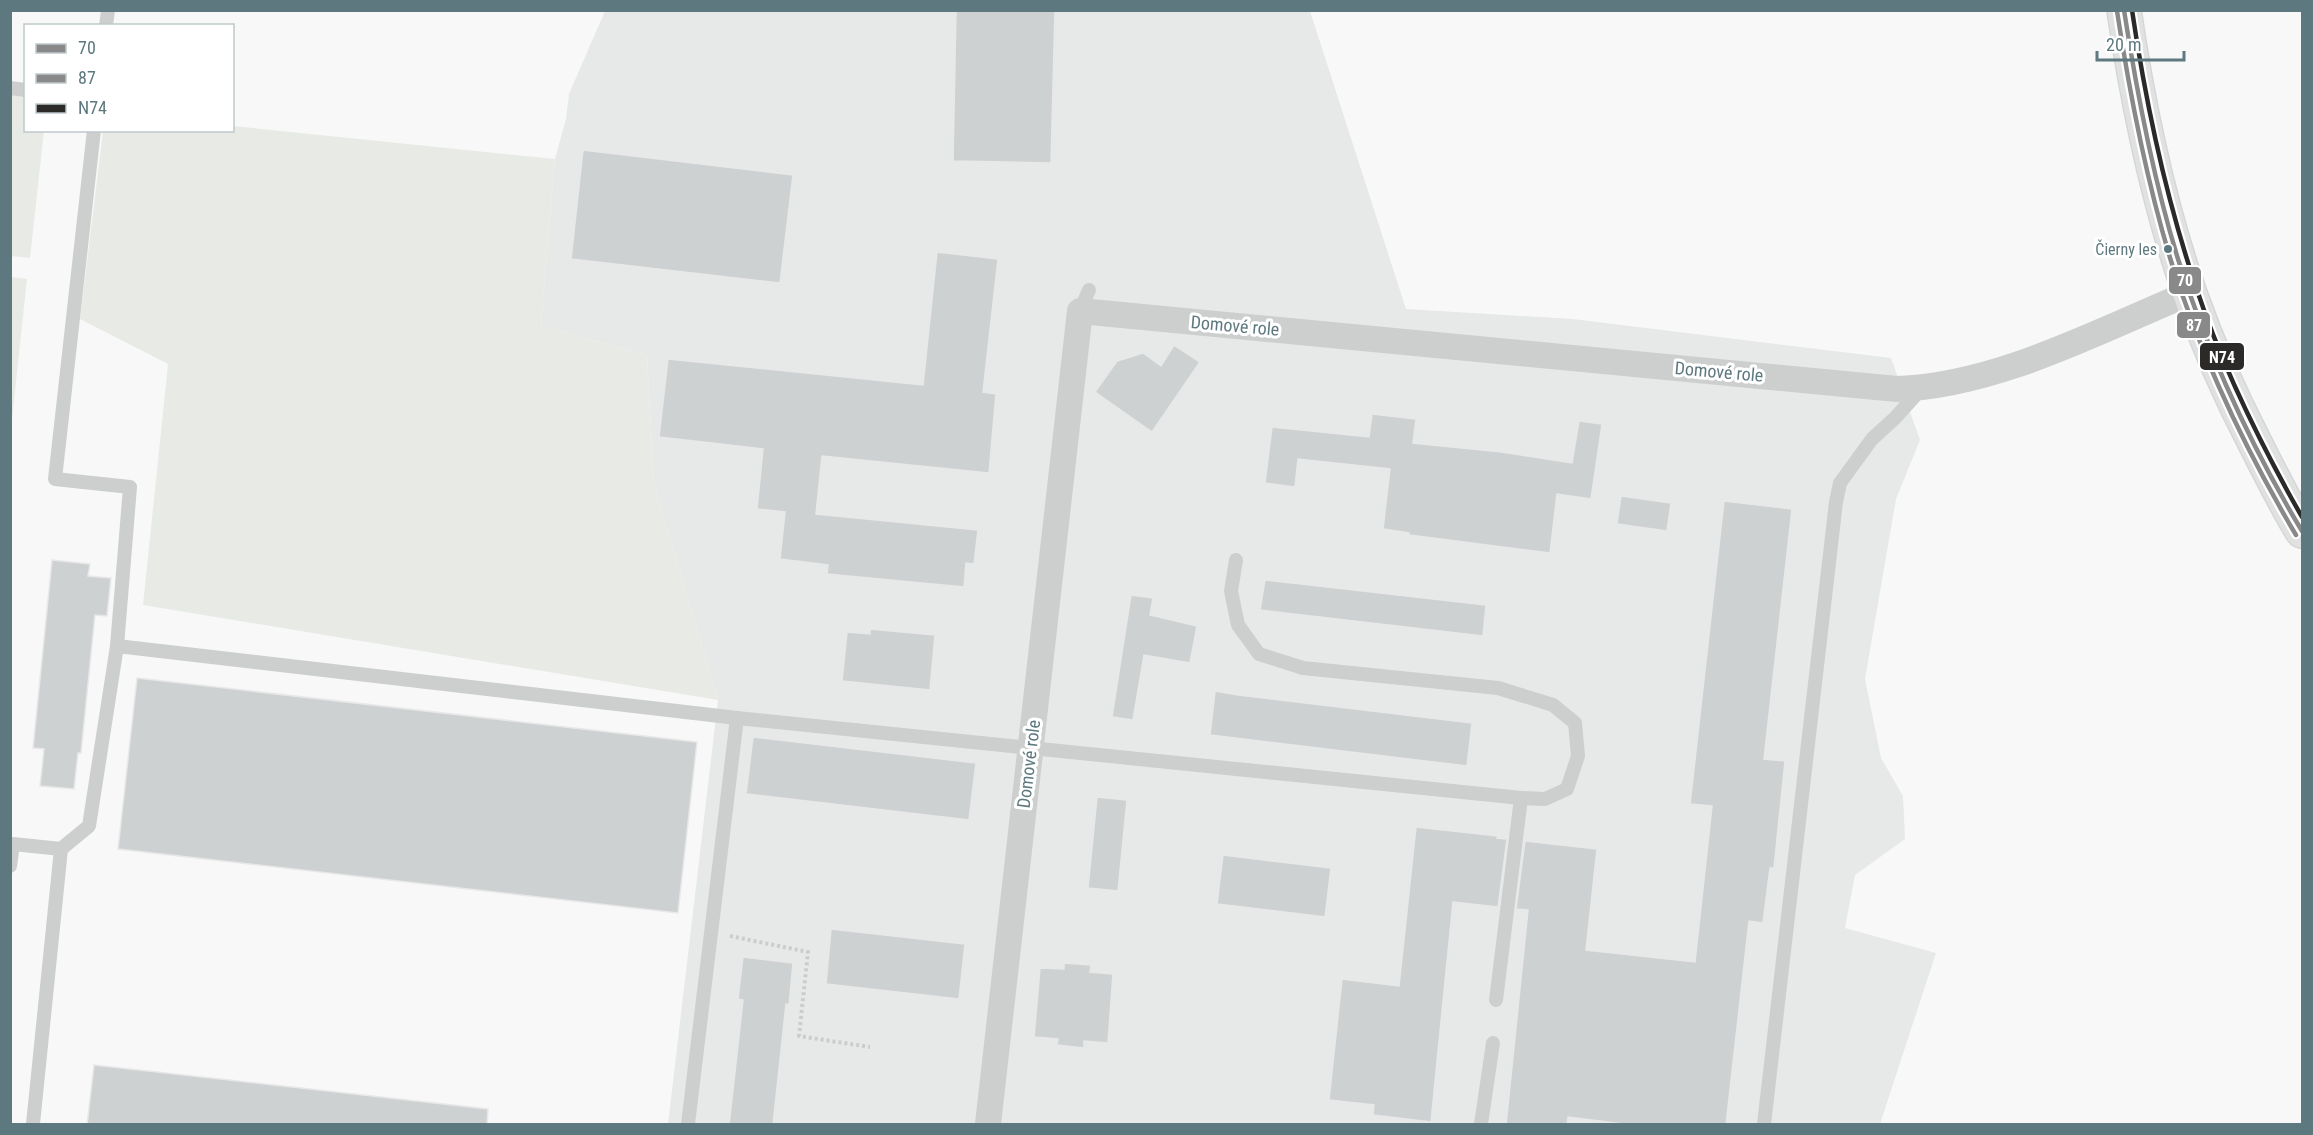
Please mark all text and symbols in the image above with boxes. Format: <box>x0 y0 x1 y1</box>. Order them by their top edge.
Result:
legend <box>24 24 234 132</box>
scale bar <box>2097 24 2184 62</box>
text: 20 m <box>2106 34 2141 55</box>
text: 70 <box>78 37 96 58</box>
text: 87 <box>78 67 96 88</box>
text: N74 <box>78 97 107 118</box>
place label: Čierny les <box>2095 239 2157 259</box>
marker: Čierny les <box>2162 243 2174 255</box>
line badge: 70 <box>2168 266 2202 295</box>
text: 70 <box>2177 271 2193 290</box>
street label: Domové role <box>1190 311 1280 340</box>
line badge: 87 <box>2176 311 2211 339</box>
text: 87 <box>2186 316 2202 335</box>
line badge: N74 <box>2199 342 2245 371</box>
text: N74 <box>2209 348 2235 367</box>
street label: Domové role <box>1674 357 1764 386</box>
street label: Domové role <box>1013 719 1044 809</box>

